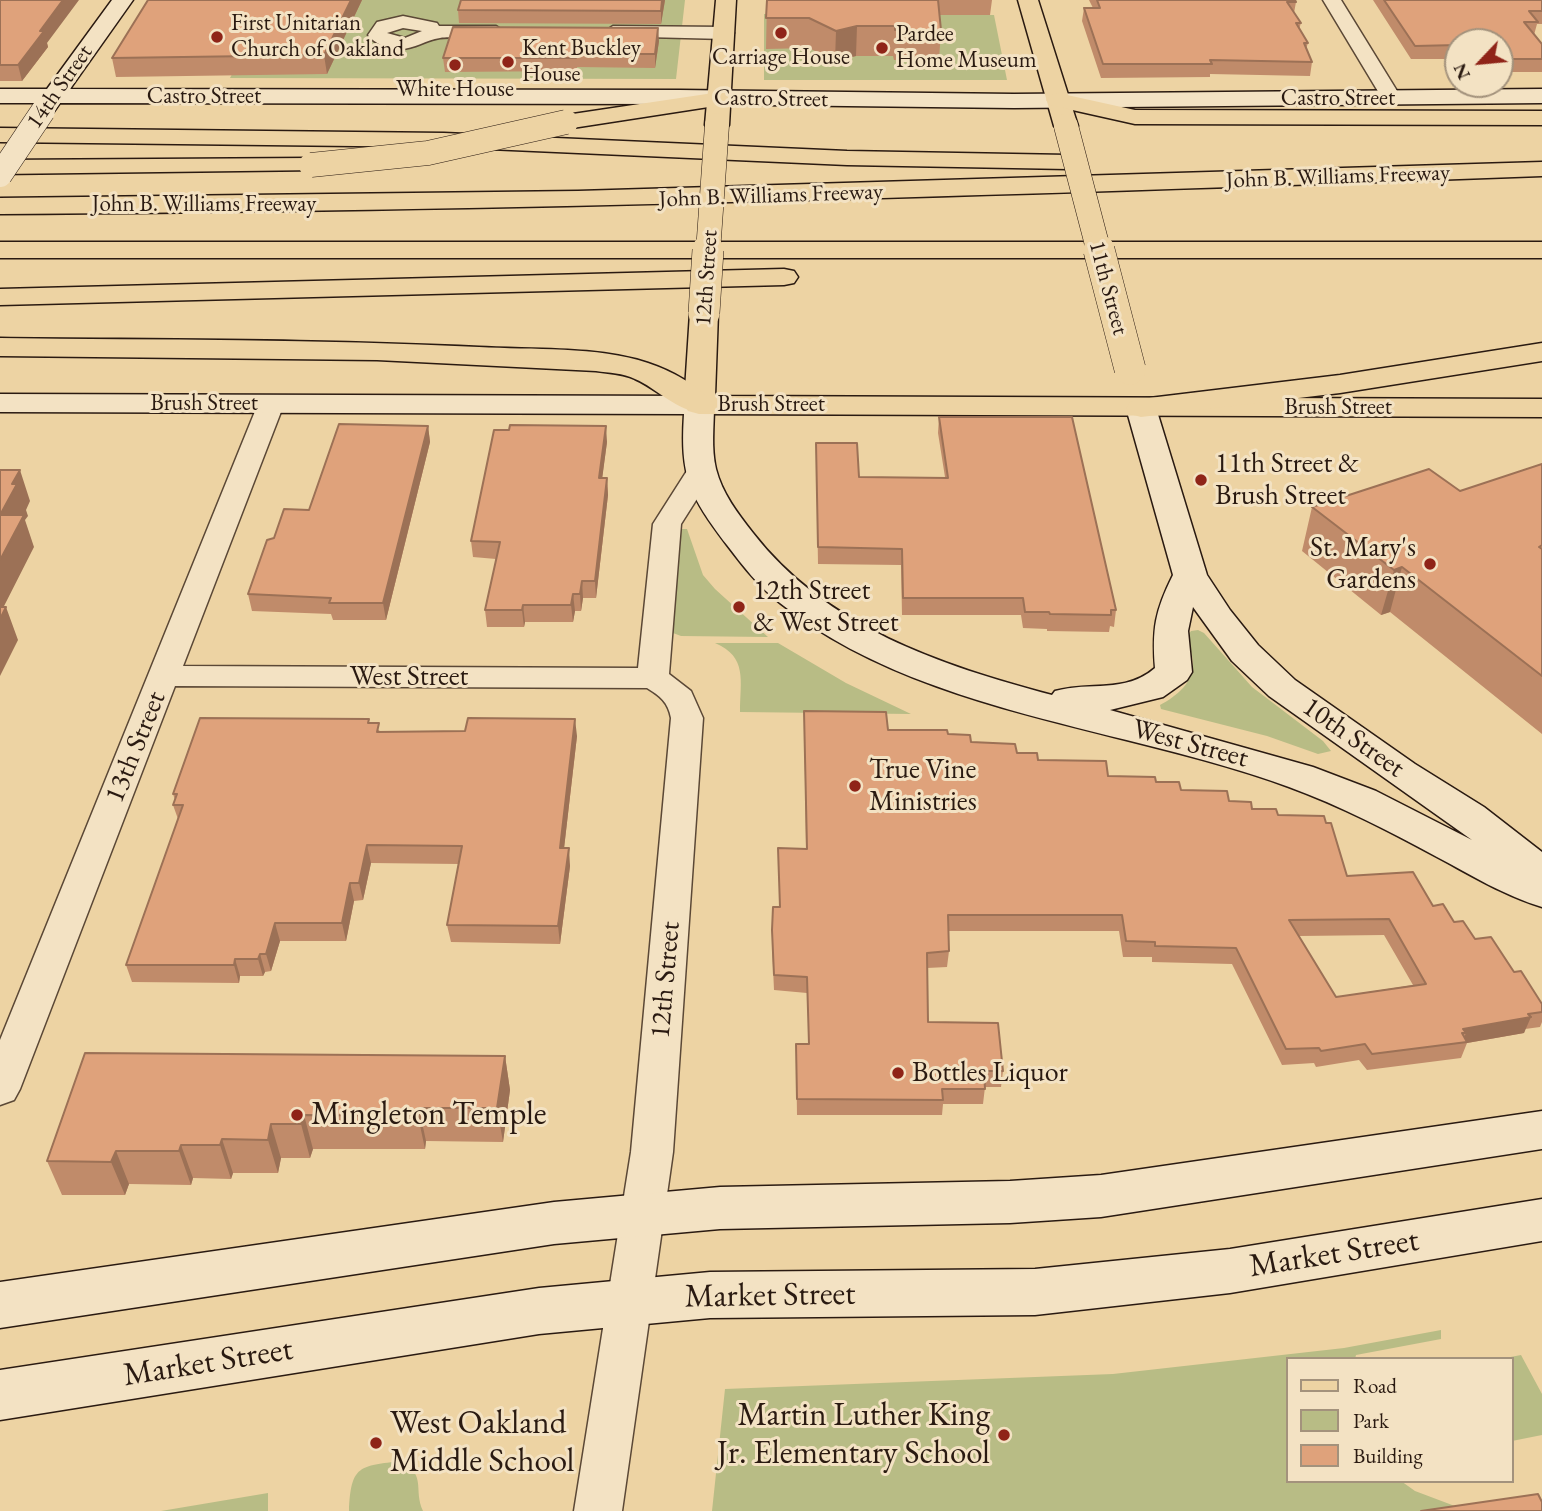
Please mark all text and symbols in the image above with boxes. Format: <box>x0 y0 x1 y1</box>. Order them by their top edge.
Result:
place label: First Unitarian Church of Oakland <box>231 10 404 64</box>
place label: Pardee Home Museum <box>896 21 1037 75</box>
marker: Carriage House <box>773 25 789 41</box>
north arrow <box>1444 28 1514 98</box>
marker: First Unitarian Church of Oakland <box>209 29 225 45</box>
place label: Kent Buckley House <box>522 35 641 89</box>
street label: 14th Street <box>21 40 99 134</box>
marker: Pardee Home Museum <box>874 40 890 56</box>
place label: Carriage House <box>712 44 850 72</box>
marker: Kent Buckley House <box>500 54 516 70</box>
marker: White House <box>447 57 463 73</box>
text: N <box>1447 59 1476 84</box>
place label: White House <box>396 76 514 104</box>
street label: Castro Street <box>147 83 261 111</box>
street label: Castro Street <box>714 84 828 114</box>
street label: Castro Street <box>1281 85 1395 113</box>
street label: John B. Williams Freeway <box>1225 159 1451 195</box>
street label: John B. Williams Freeway <box>658 178 884 214</box>
street label: John B. Williams Freeway <box>92 191 316 219</box>
street label: 12th Street <box>690 229 724 327</box>
street label: 11th Street <box>1082 238 1134 338</box>
street label: Brush Street <box>150 390 258 418</box>
street label: Brush Street <box>717 391 825 419</box>
street label: Brush Street <box>1284 394 1392 422</box>
place label: 11th Street & Brush Street <box>1215 447 1359 513</box>
marker: 11th Street & Brush Street <box>1193 472 1209 488</box>
place label: St. Mary's Gardens <box>1310 531 1416 597</box>
marker: St. Mary's Gardens <box>1422 556 1438 572</box>
place label: 12th Street & West Street <box>753 574 898 640</box>
marker: 12th Street & West Street <box>731 599 747 615</box>
street label: West Street <box>350 660 468 694</box>
street label: 13th Street <box>98 686 174 808</box>
street label: 10th Street <box>1295 691 1411 785</box>
street label: West Street <box>1128 712 1252 776</box>
place label: True Vine Ministries <box>869 753 977 819</box>
marker: True Vine Ministries <box>847 778 863 794</box>
street label: 12th Street <box>644 920 688 1040</box>
place label: Bottles Liquor <box>912 1056 1068 1090</box>
marker: Bottles Liquor <box>890 1065 906 1081</box>
place label: Mingleton Temple <box>311 1095 547 1135</box>
marker: Mingleton Temple <box>289 1107 305 1123</box>
street label: Market Street <box>1246 1221 1422 1287</box>
street label: Market Street <box>684 1275 856 1317</box>
street label: Market Street <box>120 1330 296 1396</box>
legend <box>1286 1357 1514 1483</box>
text: Road <box>1353 1372 1397 1399</box>
place label: Martin Luther King Jr. Elementary School <box>717 1396 990 1474</box>
place label: West Oakland Middle School <box>390 1404 574 1482</box>
text: Park <box>1353 1407 1389 1434</box>
marker: Martin Luther King Jr. Elementary School <box>996 1427 1012 1443</box>
marker: West Oakland Middle School <box>368 1435 384 1451</box>
text: Building <box>1353 1442 1423 1469</box>

